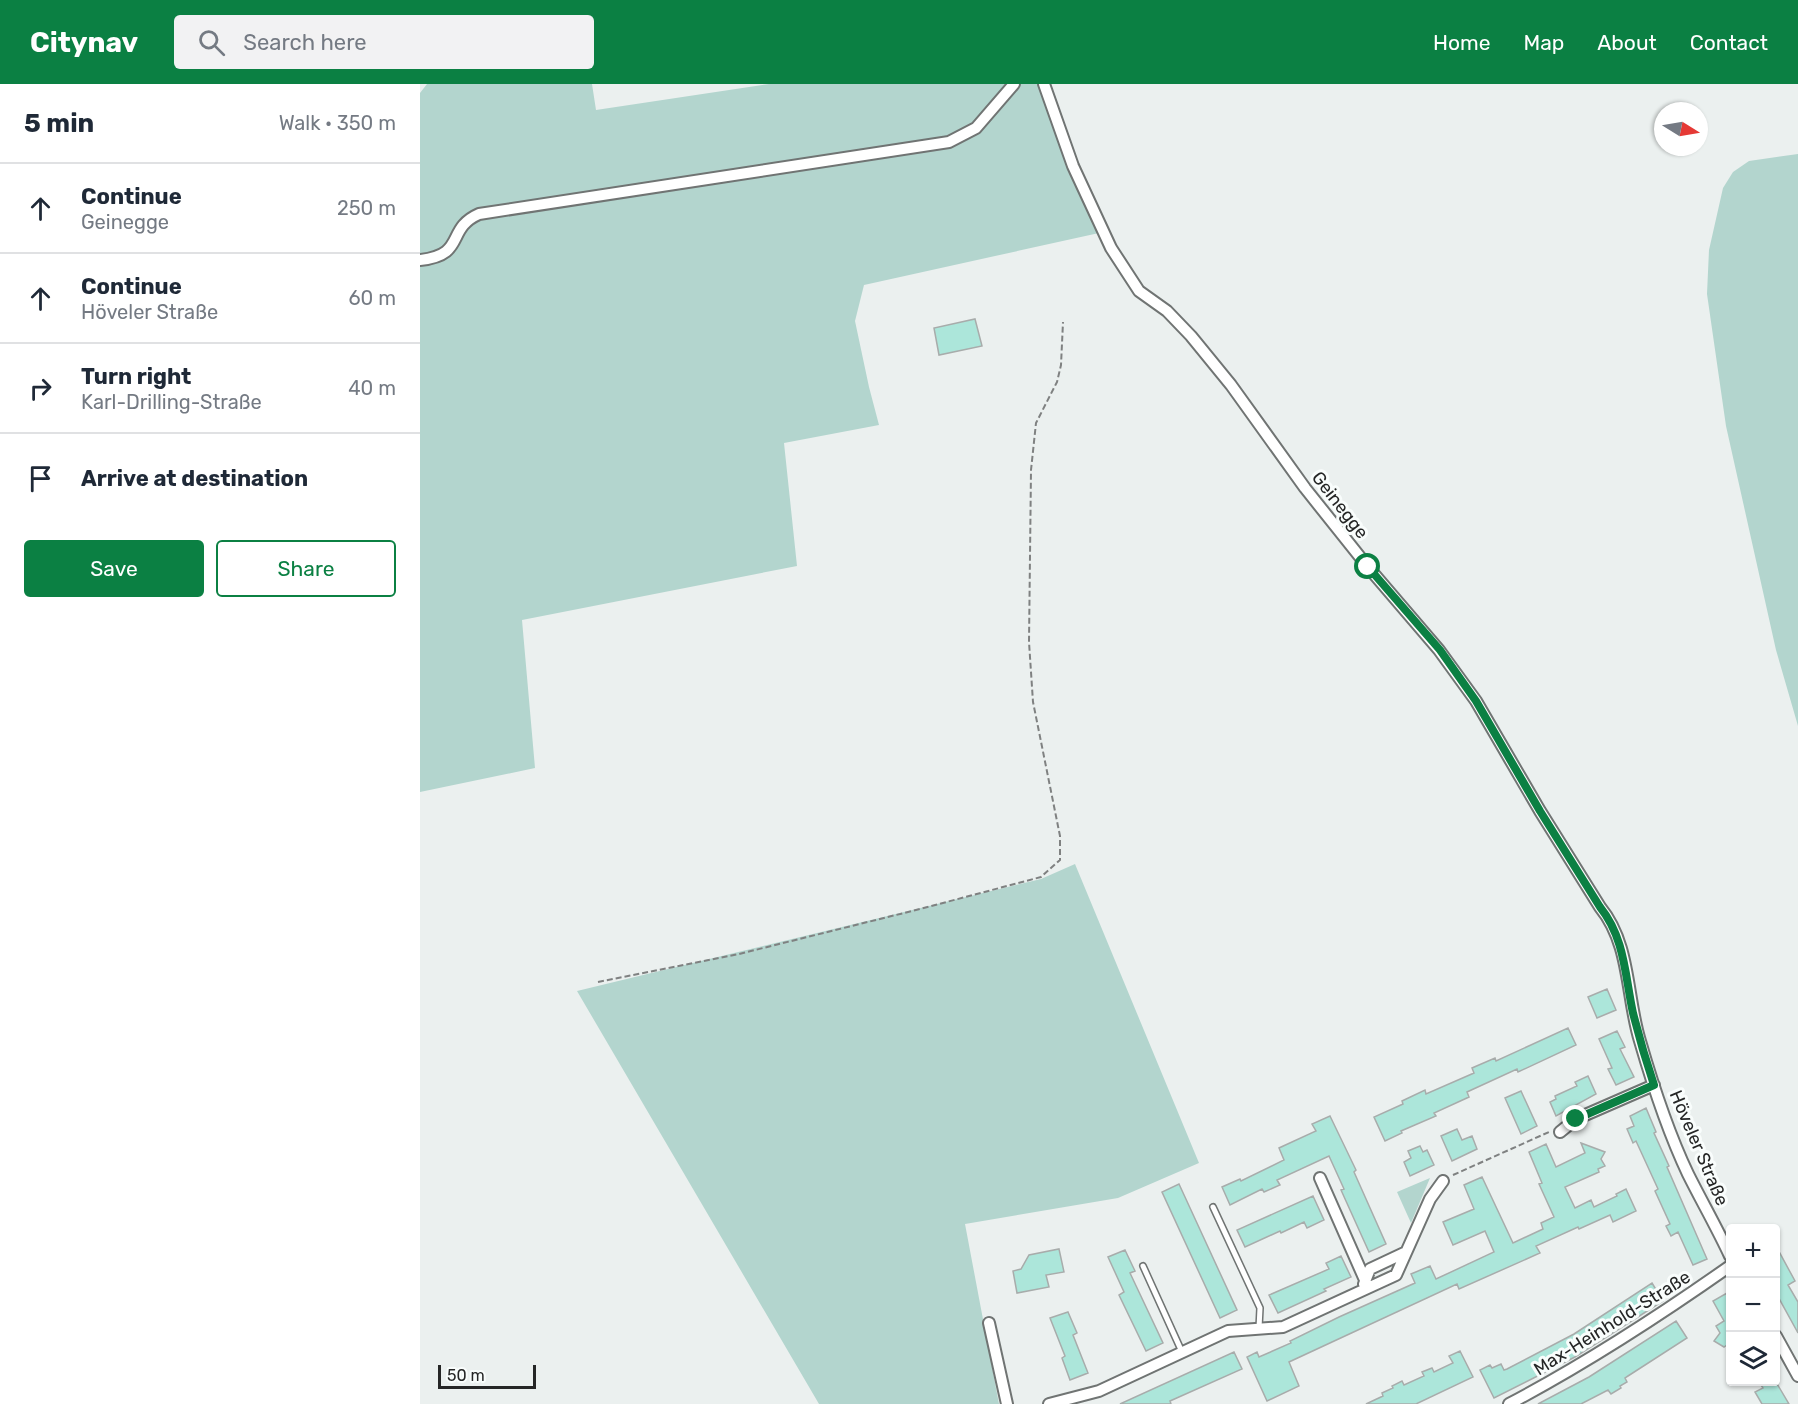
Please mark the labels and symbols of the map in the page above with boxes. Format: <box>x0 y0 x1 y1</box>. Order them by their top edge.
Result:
north arrow <box>1654 102 1708 156</box>
street label: Geinegge <box>1307 467 1373 543</box>
route start <box>1354 553 1380 579</box>
street label: Höveler Straße <box>1665 1087 1733 1209</box>
route end <box>1562 1105 1588 1131</box>
street label: Max-Heinhold-Straße <box>1530 1266 1694 1380</box>
scale bar <box>438 1362 536 1390</box>

